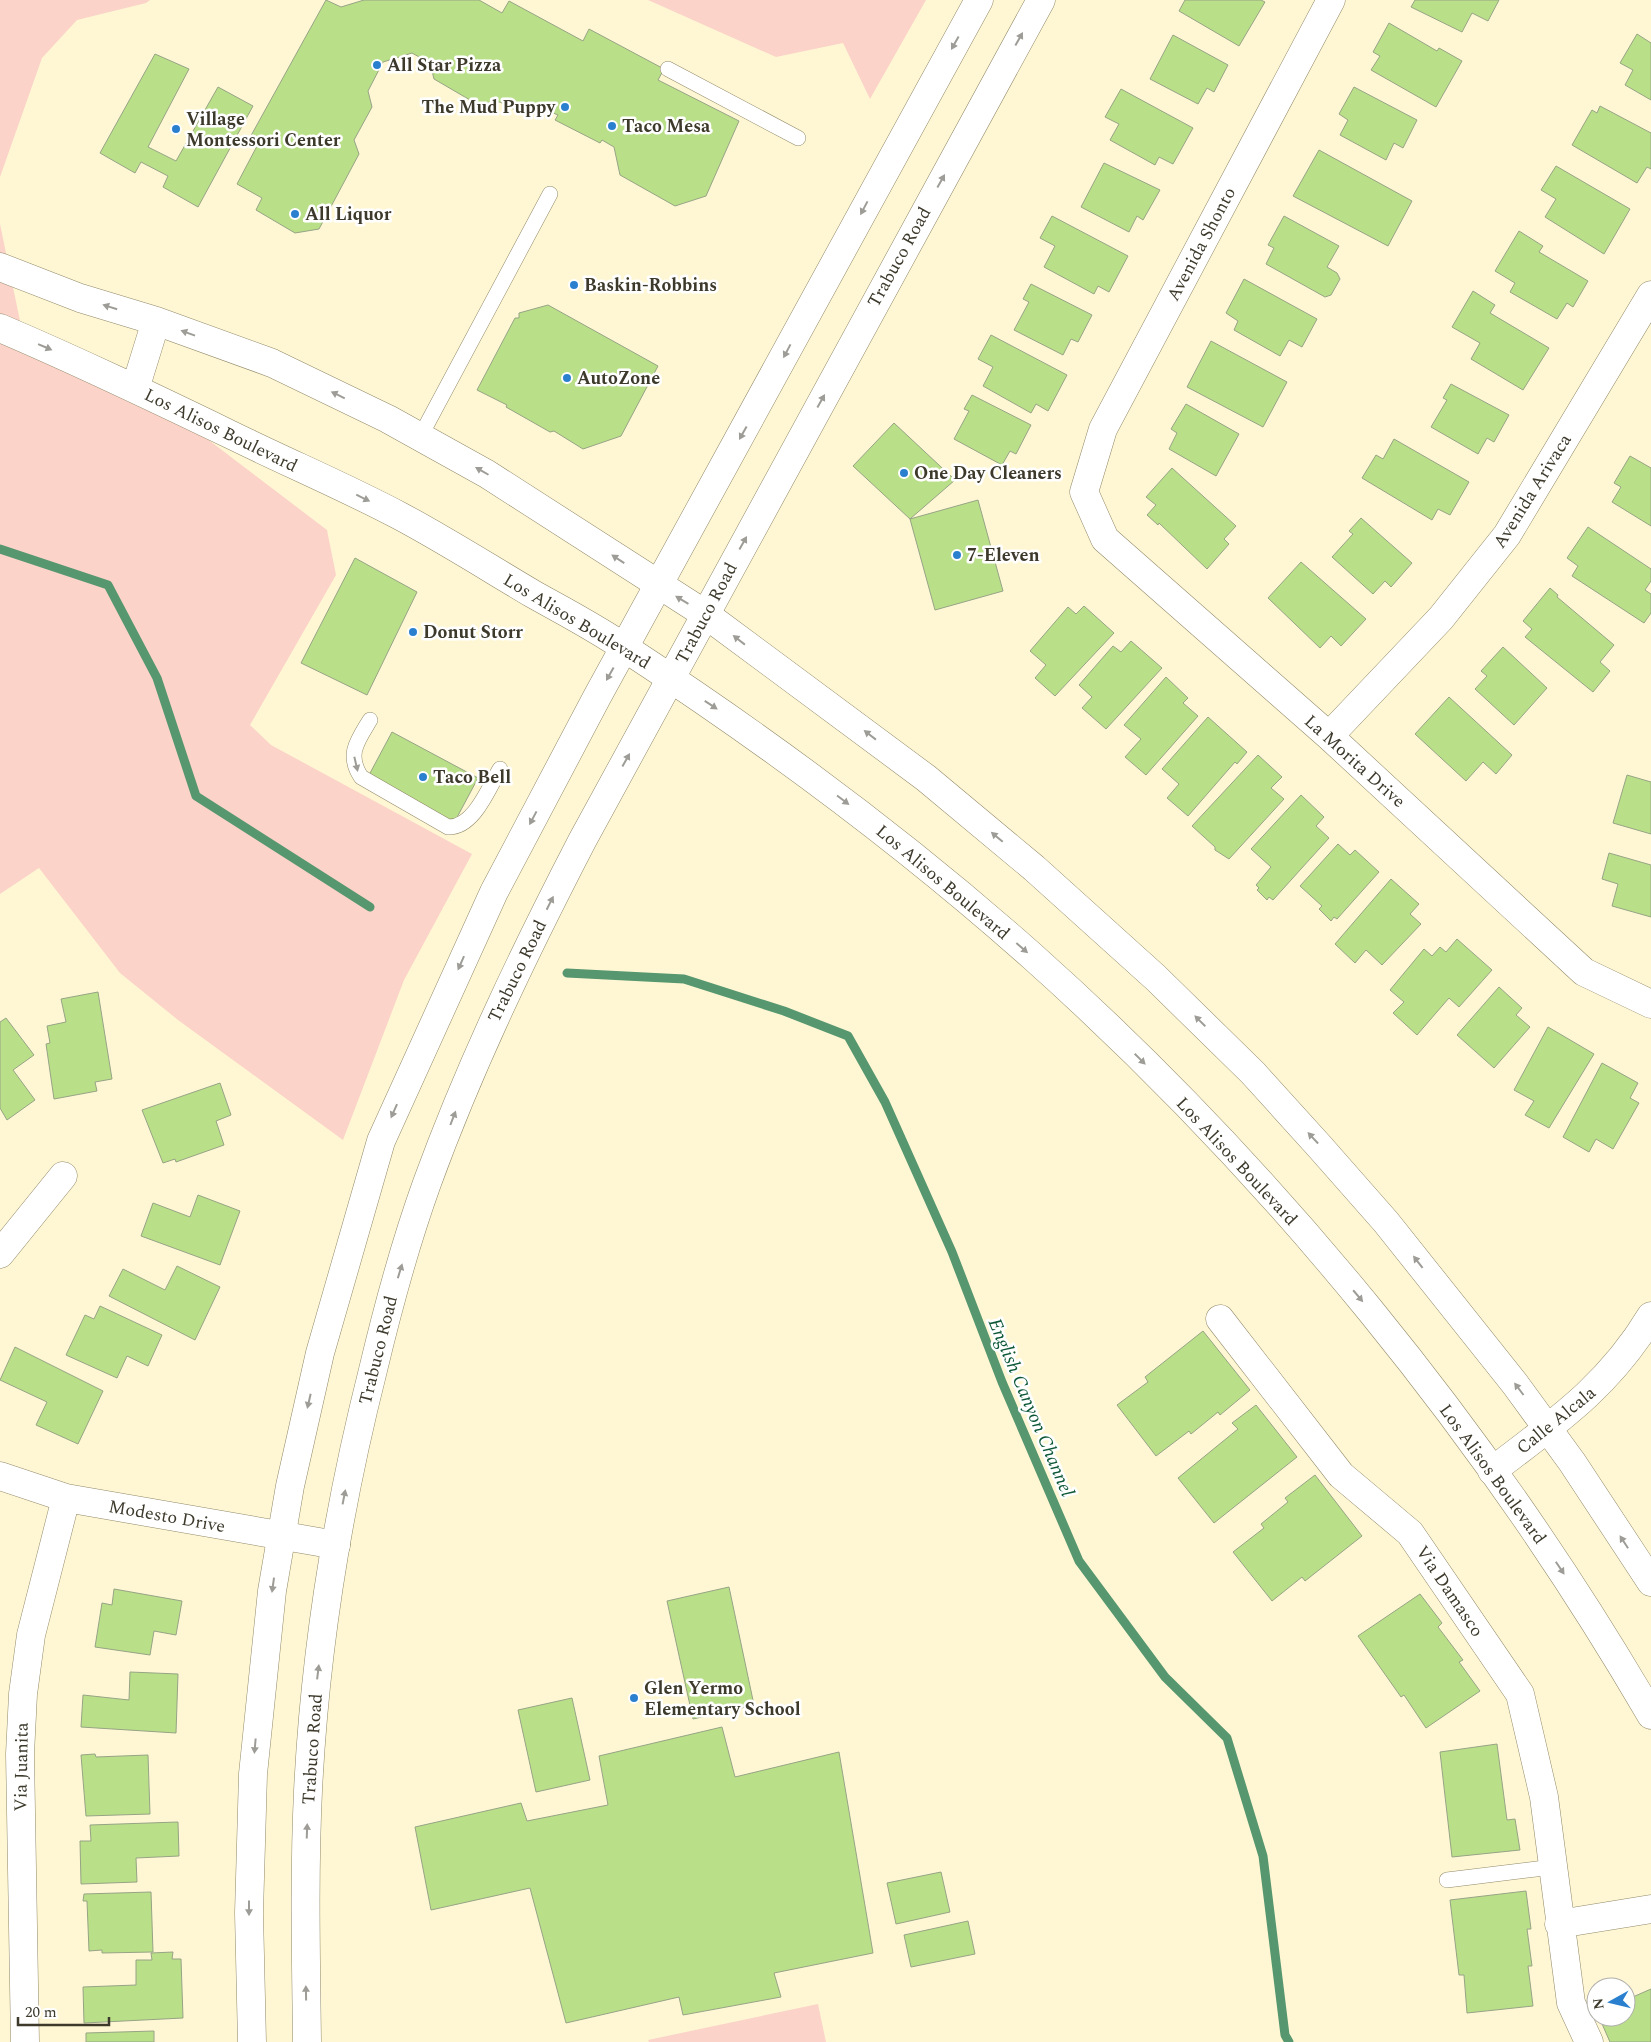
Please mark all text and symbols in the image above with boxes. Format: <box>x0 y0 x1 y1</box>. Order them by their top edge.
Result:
one-way arrow <box>1015 31 1023 46</box>
one-way arrow <box>951 35 959 50</box>
place label: All Star Pizza <box>387 52 502 79</box>
marker: All Star Pizza <box>371 59 383 71</box>
place label: The Mud Puppy <box>421 94 556 121</box>
marker: The Mud Puppy <box>559 101 571 113</box>
place label: Village Montessori Center <box>186 106 341 154</box>
place label: Taco Mesa <box>622 113 711 140</box>
marker: Taco Mesa <box>606 120 618 132</box>
marker: Village Montessori Center <box>170 123 182 135</box>
one-way arrow <box>936 175 945 188</box>
street label: Avenida Shonto <box>1160 182 1243 306</box>
place label: All Liquor <box>305 201 392 228</box>
one-way arrow <box>860 202 869 215</box>
street label: Trabuco Road <box>861 202 938 312</box>
marker: All Liquor <box>289 208 301 220</box>
place label: Baskin-Robbins <box>584 272 717 299</box>
marker: Baskin-Robbins <box>568 279 580 291</box>
one-way arrow <box>102 303 117 311</box>
one-way arrow <box>180 329 195 337</box>
one-way arrow <box>38 343 53 351</box>
one-way arrow <box>783 344 791 359</box>
place label: AutoZone <box>577 365 660 392</box>
marker: AutoZone <box>561 372 573 384</box>
street label: Los Alisos Boulevard <box>139 382 302 479</box>
one-way arrow <box>331 391 345 399</box>
one-way arrow <box>817 393 825 408</box>
one-way arrow <box>739 426 747 441</box>
street label: Avenida Arivaca <box>1486 429 1579 554</box>
place label: One Day Cleaners <box>914 460 1062 487</box>
one-way arrow <box>475 467 488 476</box>
marker: One Day Cleaners <box>898 467 910 479</box>
one-way arrow <box>356 494 370 502</box>
one-way arrow <box>739 536 747 551</box>
place label: 7-Eleven <box>967 542 1040 569</box>
marker: 7-Eleven <box>951 549 963 561</box>
one-way arrow <box>612 555 625 564</box>
street label: Trabuco Road <box>668 558 744 669</box>
street label: Los Alisos Boulevard <box>498 567 656 676</box>
one-way arrow <box>676 595 689 604</box>
place label: Donut Storr <box>423 619 523 646</box>
marker: Donut Storr <box>407 626 419 638</box>
one-way arrow <box>733 634 746 645</box>
one-way arrow <box>605 668 614 681</box>
one-way arrow <box>704 701 718 710</box>
street label: La Morita Drive <box>1298 708 1411 814</box>
one-way arrow <box>863 730 877 740</box>
one-way arrow <box>622 753 631 767</box>
one-way arrow <box>352 756 360 771</box>
place label: Taco Bell <box>433 764 511 791</box>
marker: Taco Bell <box>417 771 429 783</box>
one-way arrow <box>836 795 849 806</box>
one-way arrow <box>529 810 537 825</box>
street label: Los Alisos Boulevard <box>870 818 1016 947</box>
one-way arrow <box>991 831 1004 842</box>
one-way arrow <box>546 896 554 911</box>
street label: Trabuco Road <box>481 915 554 1027</box>
one-way arrow <box>1016 942 1029 953</box>
one-way arrow <box>457 956 465 970</box>
one-way arrow <box>1194 1015 1206 1027</box>
one-way arrow <box>1134 1053 1146 1065</box>
street label: Los Alisos Boulevard <box>1170 1091 1304 1232</box>
one-way arrow <box>390 1104 398 1118</box>
one-way arrow <box>449 1110 457 1125</box>
one-way arrow <box>1307 1132 1318 1145</box>
one-way arrow <box>1412 1256 1423 1269</box>
one-way arrow <box>396 1264 404 1279</box>
one-way arrow <box>1352 1290 1364 1302</box>
street label: Trabuco Road <box>352 1293 405 1407</box>
water label: English Canyon Channel <box>980 1314 1081 1501</box>
street label: Calle Alcala <box>1511 1380 1602 1461</box>
one-way arrow <box>1514 1382 1524 1396</box>
one-way arrow <box>305 1393 313 1408</box>
street label: Los Alisos Boulevard <box>1432 1398 1553 1550</box>
one-way arrow <box>341 1489 349 1505</box>
street label: Modesto Drive <box>106 1493 227 1540</box>
one-way arrow <box>1619 1535 1629 1548</box>
street label: Via Damasco <box>1409 1540 1490 1642</box>
one-way arrow <box>1555 1561 1565 1575</box>
one-way arrow <box>268 1577 276 1593</box>
one-way arrow <box>314 1664 322 1680</box>
place label: Glen Yermo Elementary School <box>644 1675 801 1723</box>
marker: Glen Yermo Elementary School <box>628 1692 640 1704</box>
street label: Trabuco Road <box>295 1693 330 1805</box>
street label: Via Juanita <box>7 1722 36 1812</box>
one-way arrow <box>251 1738 259 1754</box>
one-way arrow <box>303 1823 311 1839</box>
one-way arrow <box>245 1901 253 1917</box>
north arrow <box>1586 1977 1636 2027</box>
one-way arrow <box>302 1985 310 2001</box>
scale bar <box>18 1994 109 2026</box>
text: N <box>1587 1997 1610 2011</box>
text: 20 m <box>25 2001 57 2024</box>

